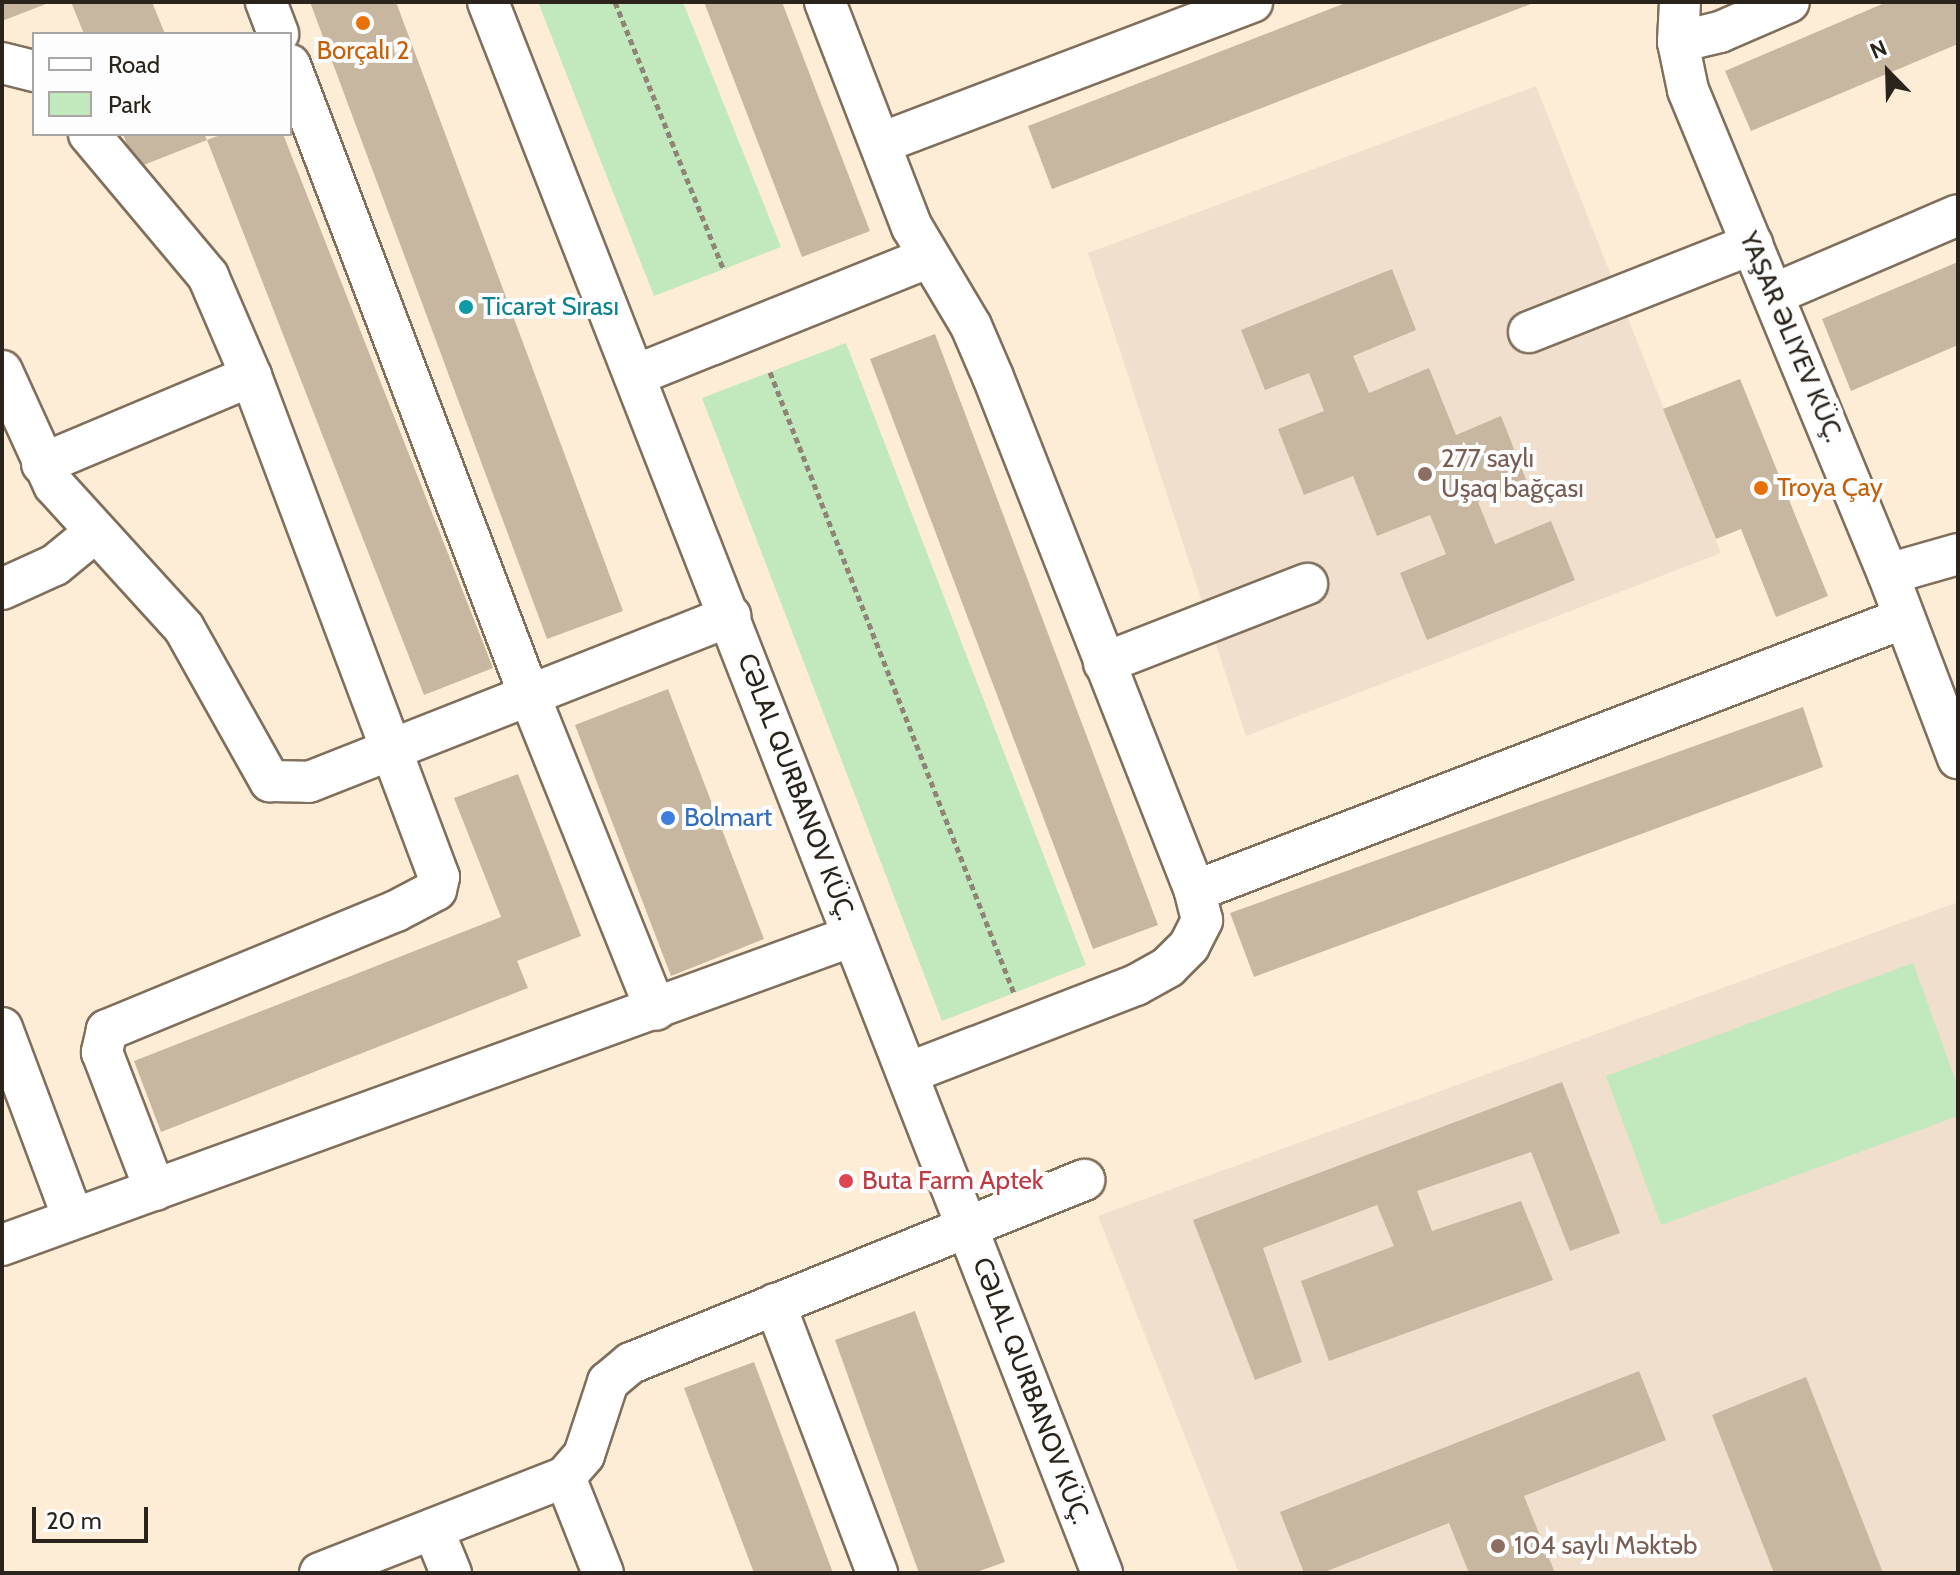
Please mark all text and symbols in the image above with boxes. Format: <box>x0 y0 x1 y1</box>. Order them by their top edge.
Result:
marker: Borçalı 2 <box>354 14 372 32</box>
legend <box>32 32 292 136</box>
north arrow <box>1848 32 1928 112</box>
text: N <box>1866 34 1891 65</box>
place label: Borçalı 2 <box>316 35 410 67</box>
text: Road <box>108 50 160 79</box>
text: Park <box>108 90 151 119</box>
street label: YAŞAR ƏLIYEV KÜÇ. <box>1733 227 1849 447</box>
place label: Ticarət Sırası <box>482 291 619 323</box>
marker: Ticarət Sırası <box>457 298 475 316</box>
place label: 277 saylı Uşaq bağçası <box>1441 443 1584 504</box>
marker: 277 saylı Uşaq bağçası <box>1416 465 1434 483</box>
place label: Troya Çay <box>1777 472 1883 504</box>
marker: Troya Çay <box>1752 479 1770 497</box>
street label: CƏLAL QURBANOV KÜÇ. <box>731 649 861 925</box>
place label: Bolmart <box>684 802 772 834</box>
marker: Bolmart <box>659 809 677 827</box>
place label: Buta Farm Aptek <box>862 1165 1044 1197</box>
marker: Buta Farm Aptek <box>837 1172 855 1190</box>
street label: CƏLAL QURBANOV KÜÇ. <box>966 1253 1096 1529</box>
scale bar <box>36 1491 152 1541</box>
text: 20 m <box>46 1506 102 1535</box>
place label: 104 saylı Məktəb <box>1514 1530 1697 1562</box>
marker: 104 saylı Məktəb <box>1489 1537 1507 1555</box>

